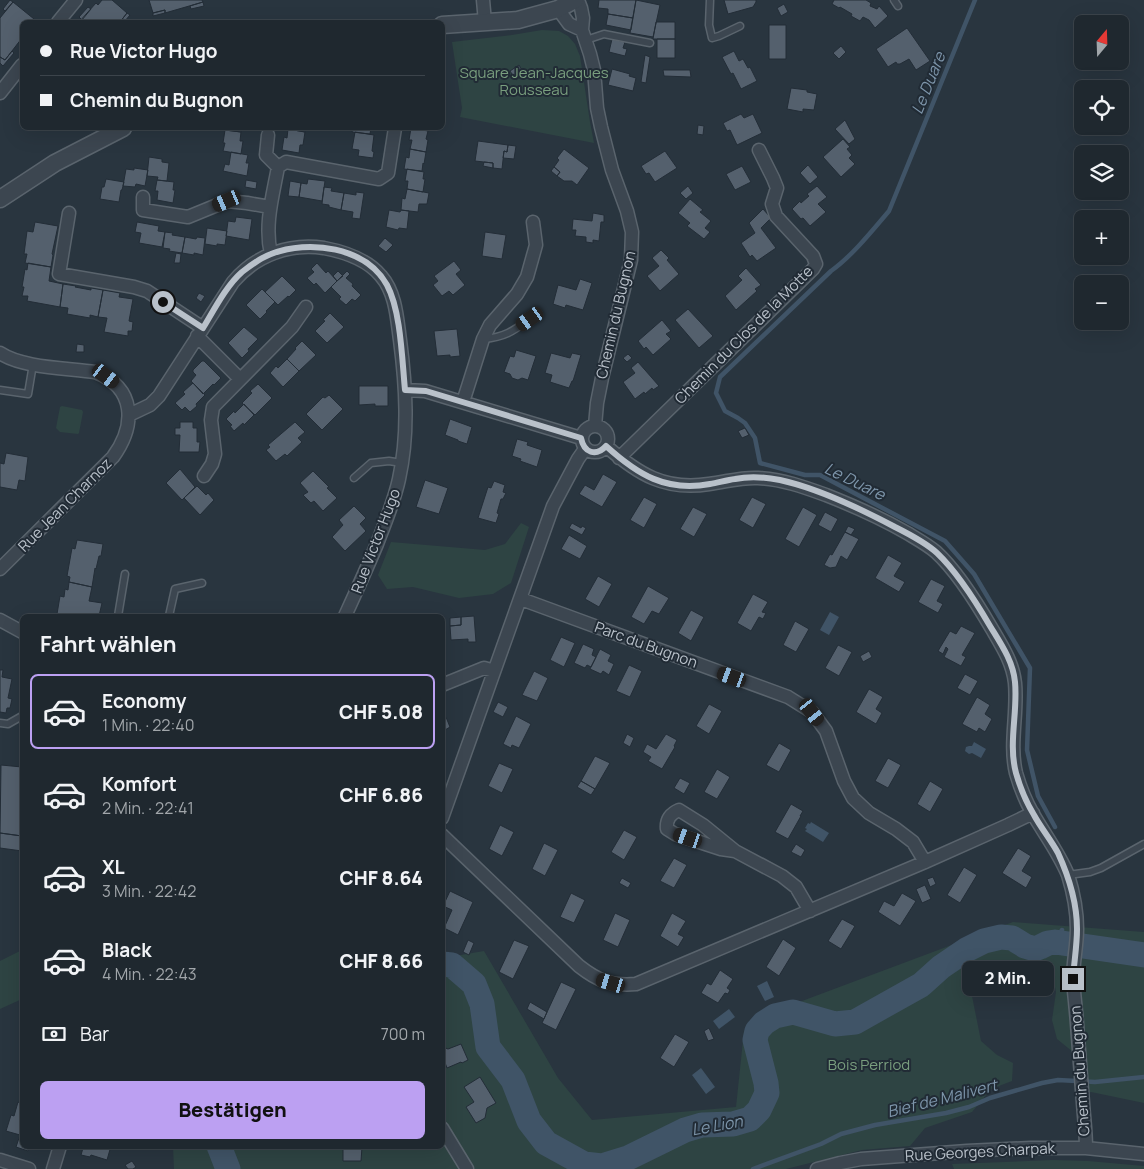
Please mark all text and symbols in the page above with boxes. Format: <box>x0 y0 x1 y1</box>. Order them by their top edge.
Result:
north arrow <box>1074 15 1129 70</box>
map controls <box>1074 15 1129 330</box>
text: Rue Victor Hugo <box>70 38 218 64</box>
water label: Le Duare <box>906 47 951 117</box>
park label: Square Jean-Jacques Rousseau <box>459 62 609 100</box>
button: locate <box>1074 80 1129 135</box>
text: Chemin du Bugnon <box>70 87 244 113</box>
button: layers <box>1074 145 1129 200</box>
car <box>210 188 243 214</box>
button: + <box>1074 210 1129 265</box>
street label: Chemin du Bugnon <box>591 249 640 381</box>
street label: Chemin du Clos de la Motte <box>670 261 818 409</box>
button: − <box>1074 275 1129 330</box>
route start <box>152 291 174 313</box>
car <box>513 304 546 334</box>
car <box>89 361 122 391</box>
street label: Rue Jean Charnoz <box>13 453 116 556</box>
water label: Le Duare <box>821 457 890 506</box>
street label: Rue Victor Hugo <box>346 485 405 596</box>
street label: Parc du Bugnon <box>592 616 701 673</box>
text: Fahrt wählen <box>40 629 177 659</box>
car <box>715 665 748 689</box>
text: Economy <box>102 688 186 714</box>
icon: car <box>42 689 87 734</box>
car <box>796 696 827 728</box>
text: CHF 5.08 <box>339 699 423 725</box>
text: 1 Min. · 22:40 <box>102 714 194 736</box>
text: Komfort <box>102 771 177 797</box>
icon: car <box>42 772 87 817</box>
text: CHF 6.86 <box>339 782 423 808</box>
text: 2 Min. · 22:41 <box>102 797 194 819</box>
car <box>671 826 704 850</box>
text: XL <box>102 854 125 880</box>
icon: car <box>42 855 87 900</box>
text: CHF 8.64 <box>340 865 423 891</box>
text: 3 Min. · 22:42 <box>102 880 196 902</box>
text: Black <box>102 937 151 963</box>
icon: car <box>42 938 87 983</box>
text: CHF 8.66 <box>339 948 423 974</box>
callout: 2 Min. <box>963 962 1056 996</box>
text: 4 Min. · 22:43 <box>102 963 197 985</box>
text: 2 Min. <box>985 967 1031 989</box>
route end <box>1062 968 1084 990</box>
car <box>594 971 627 995</box>
street label: Chemin du Bugnon <box>1064 1005 1095 1137</box>
icon: cash <box>40 1020 68 1048</box>
text: Bar <box>80 1021 109 1047</box>
text: 700 m <box>381 1023 425 1045</box>
park label: Bois Perriod <box>828 1054 910 1075</box>
water label: Bief de Malivert <box>885 1073 1001 1122</box>
button: Bestätigen <box>40 1081 425 1139</box>
water label: Le Lion <box>690 1110 745 1140</box>
street label: Rue Georges Charpak <box>905 1137 1056 1166</box>

